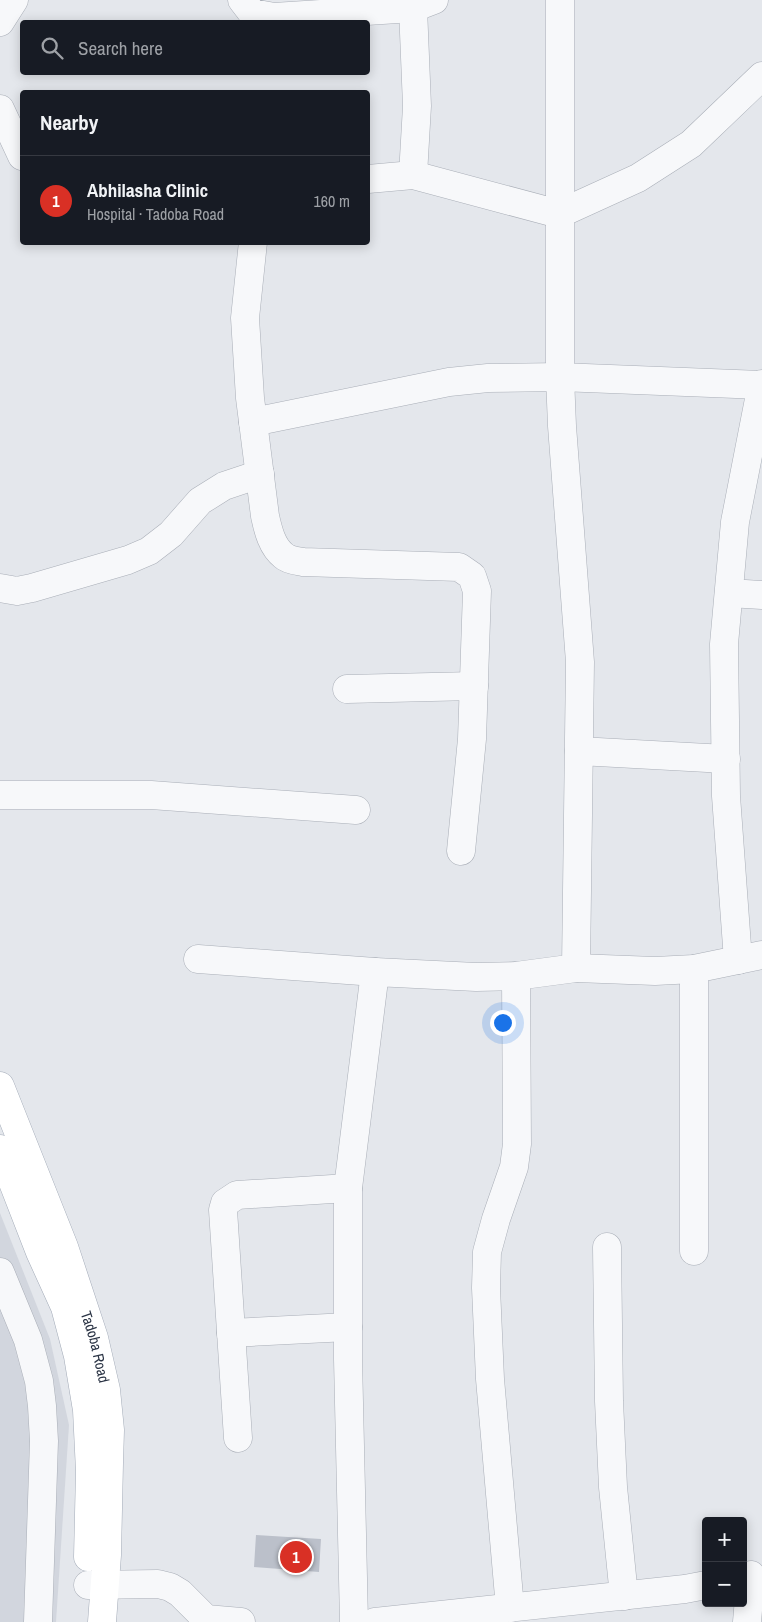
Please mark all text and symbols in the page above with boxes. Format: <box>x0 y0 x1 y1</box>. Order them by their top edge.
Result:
search box <box>20 20 370 75</box>
icon: search <box>38 34 66 62</box>
text: Search here <box>78 35 163 61</box>
text: Nearby <box>40 108 98 137</box>
text: Abhilasha Clinic <box>87 177 208 203</box>
text: 1 <box>52 190 60 212</box>
text: 160 m <box>314 190 350 212</box>
text: Hospital · Tadoba Road <box>87 203 224 225</box>
your location <box>490 1010 516 1036</box>
street label: Tadoba Road <box>76 1308 115 1385</box>
map controls <box>702 1517 747 1607</box>
button: + <box>702 1517 747 1562</box>
pin: 1 <box>280 1538 312 1576</box>
button: − <box>702 1562 747 1607</box>

